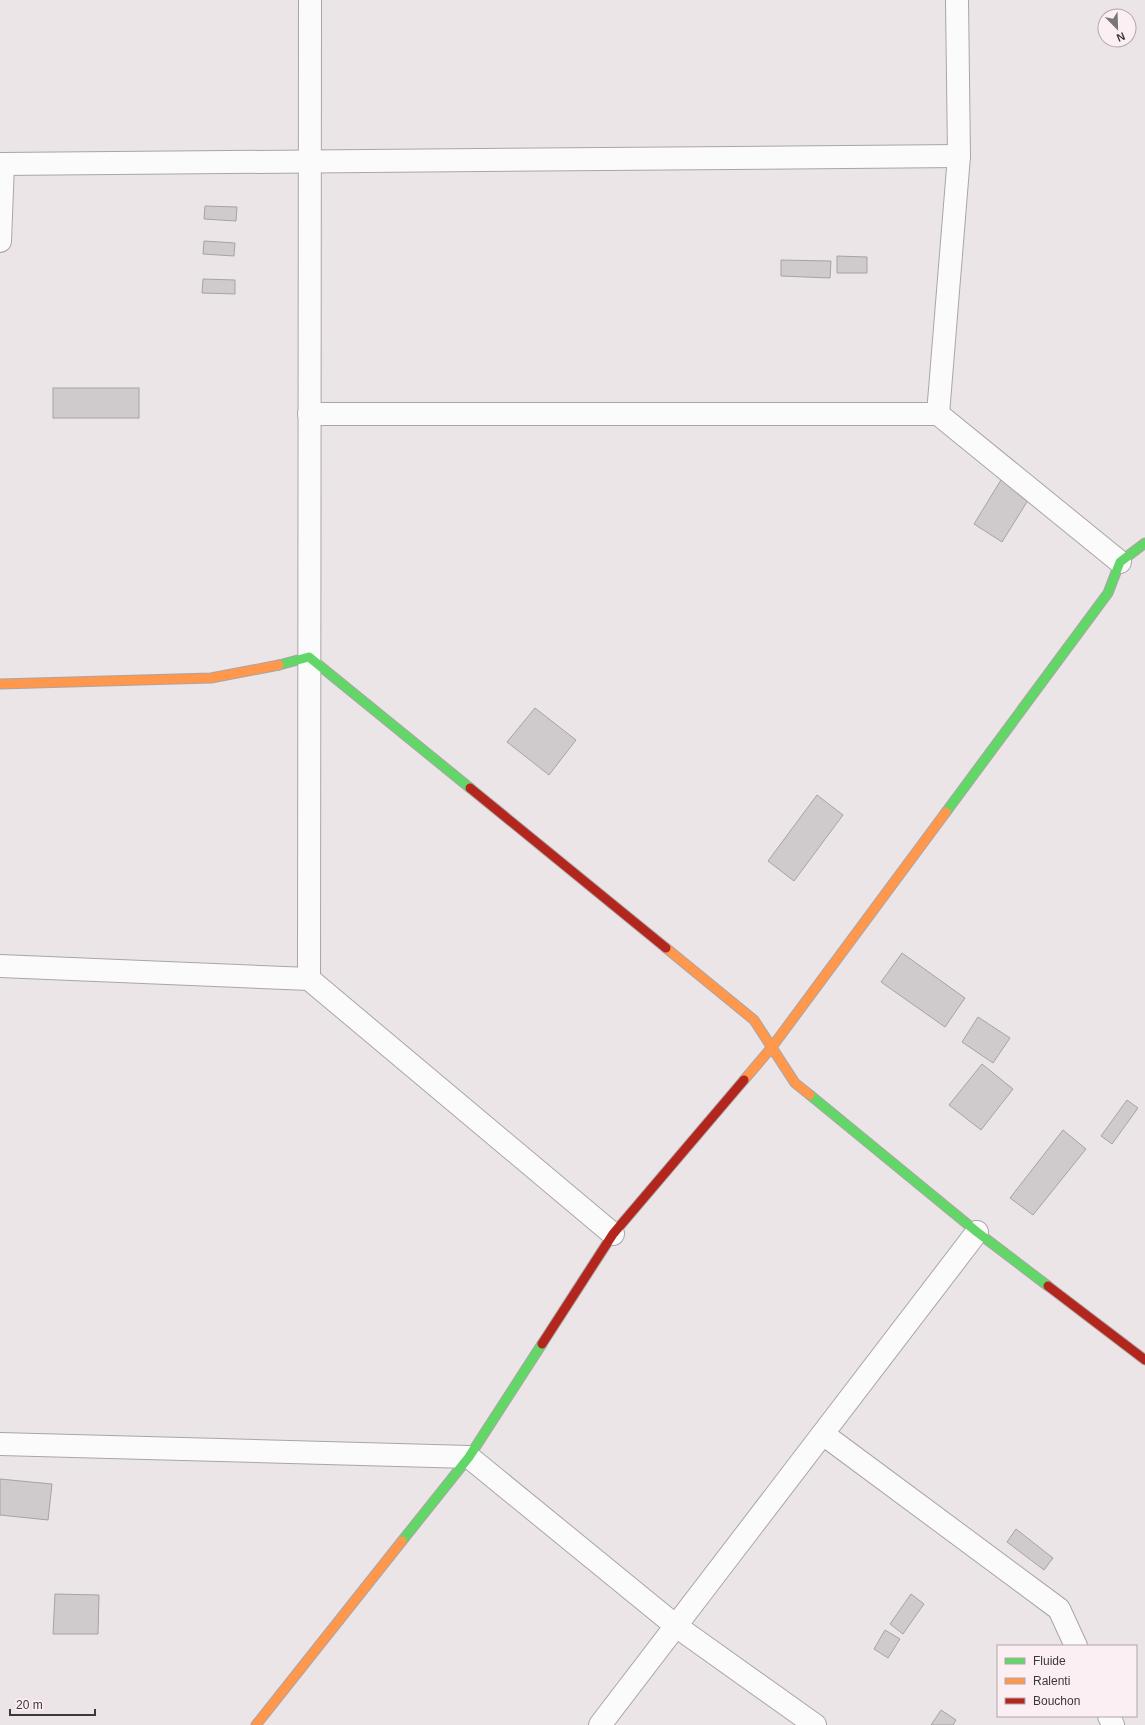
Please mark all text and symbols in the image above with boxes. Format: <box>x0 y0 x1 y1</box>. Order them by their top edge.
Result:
north arrow <box>1097 8 1137 48</box>
text: N <box>1115 30 1127 44</box>
legend <box>997 1645 1137 1717</box>
text: Fluide <box>1033 1654 1066 1668</box>
text: Ralenti <box>1033 1674 1070 1688</box>
scale bar <box>10 1691 95 1717</box>
text: Bouchon <box>1033 1694 1080 1708</box>
text: 20 m <box>16 1698 43 1712</box>

